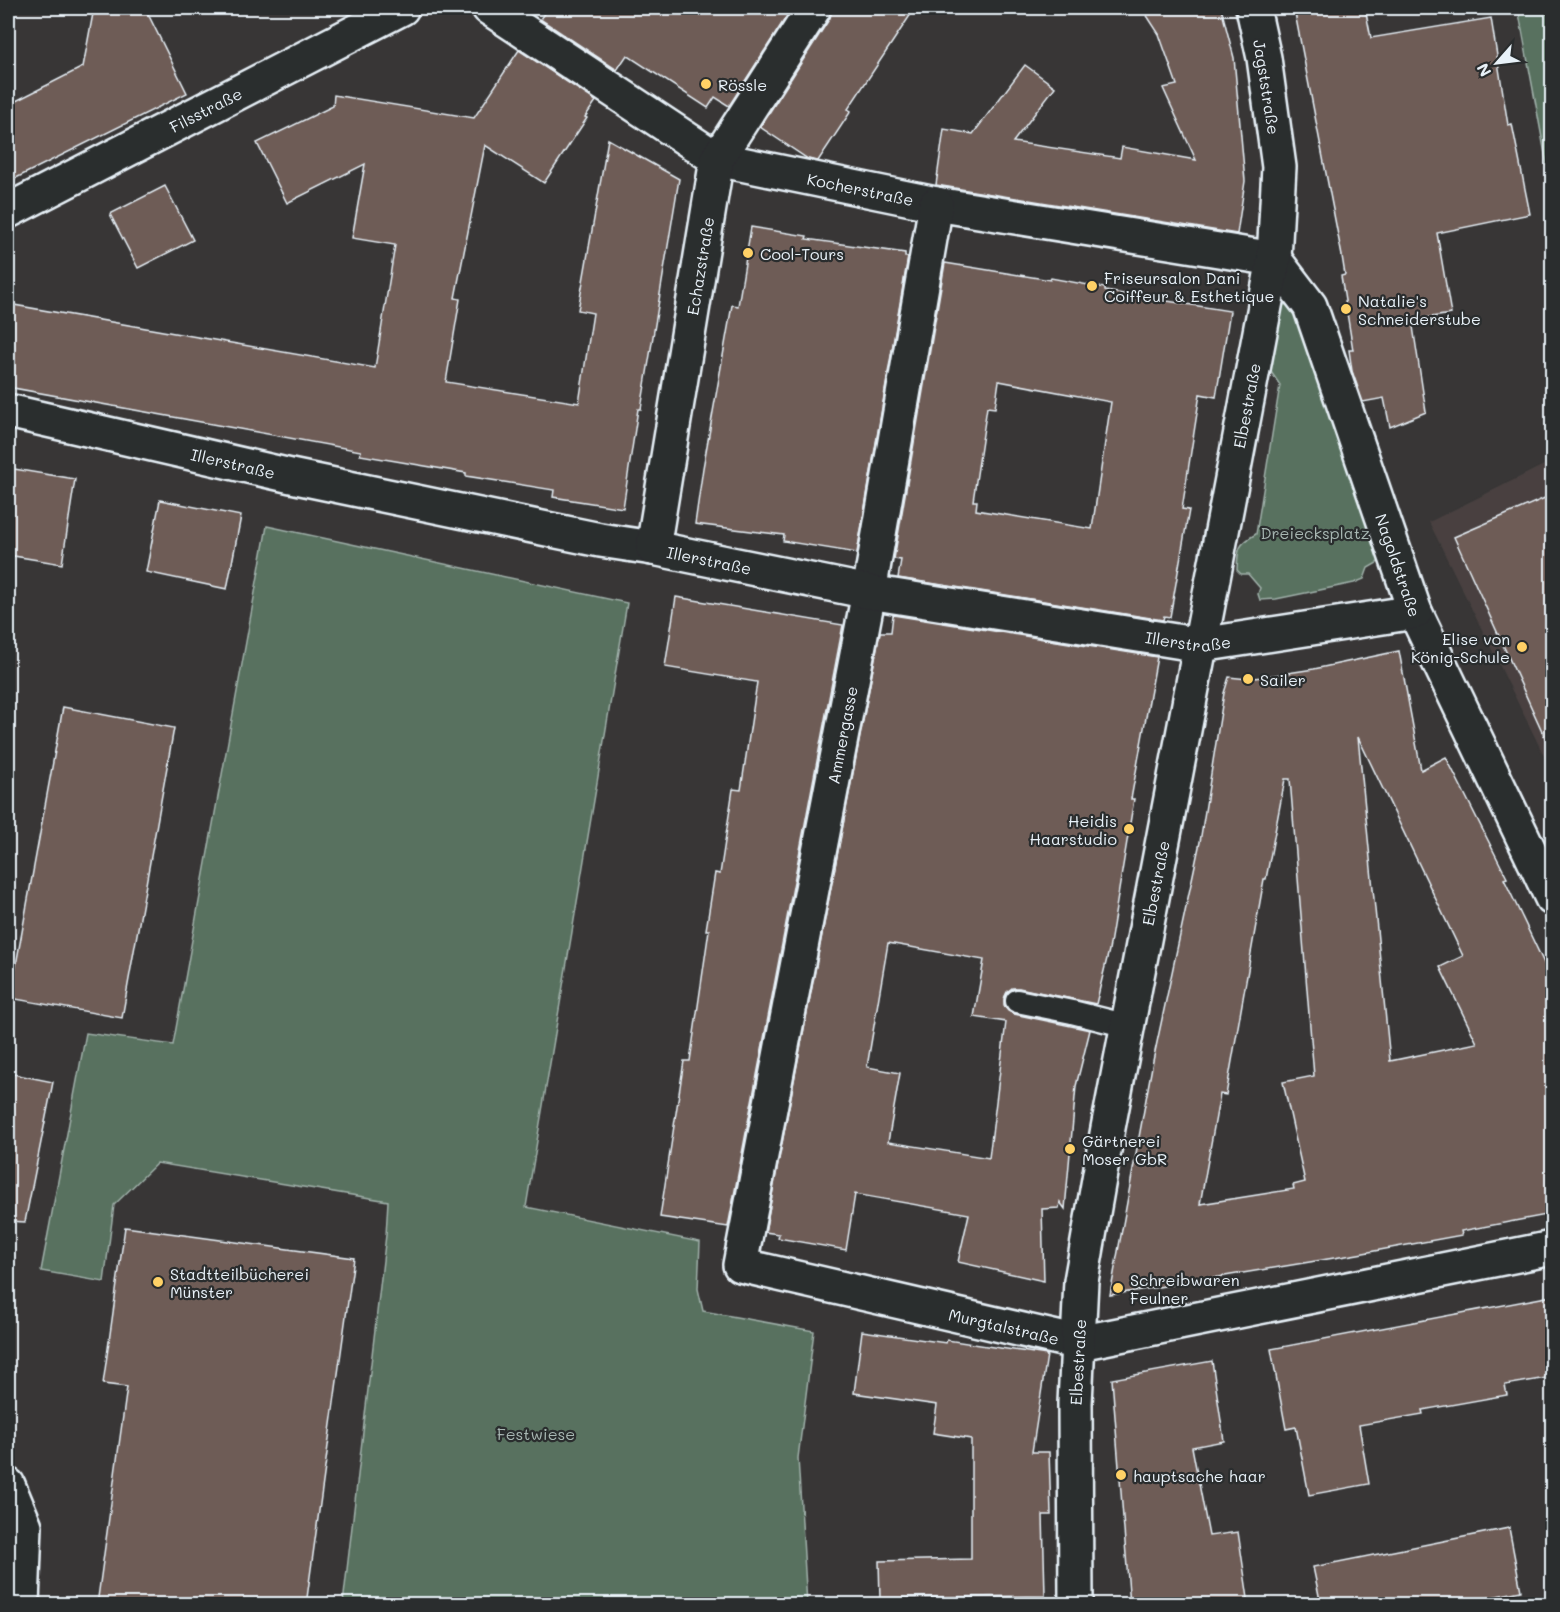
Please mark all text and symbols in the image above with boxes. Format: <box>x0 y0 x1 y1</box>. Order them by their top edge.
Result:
north arrow <box>1467 33 1527 93</box>
street label: Jagststraße <box>1249 38 1285 136</box>
text: N <box>1471 60 1495 81</box>
place label: Rössle <box>718 74 767 95</box>
marker: Rössle <box>699 77 713 91</box>
street label: Filsstraße <box>166 82 245 137</box>
street label: Kocherstraße <box>805 167 916 210</box>
street label: Echazstraße <box>681 215 718 317</box>
place label: Cool-Tours <box>760 243 844 264</box>
marker: Cool-Tours <box>741 246 755 260</box>
place label: Friseursalon Dani Coiffeur & Esthetique <box>1104 267 1275 306</box>
marker: Friseursalon Dani Coiffeur & Esthetique <box>1085 279 1099 293</box>
place label: Natalie's Schneiderstube <box>1358 290 1481 329</box>
marker: Natalie's Schneiderstube <box>1339 302 1353 316</box>
street label: Elbestraße <box>1228 361 1264 450</box>
street label: Illerstraße <box>189 443 277 483</box>
street label: Nagoldstraße <box>1371 511 1426 619</box>
park label: Dreiecksplatz <box>1260 522 1370 543</box>
street label: Illerstraße <box>665 541 754 578</box>
street label: Illerstraße <box>1144 626 1232 655</box>
place label: Elise von König-Schule <box>1411 628 1510 667</box>
marker: Elise von König-Schule <box>1515 640 1529 654</box>
place label: Sailer <box>1260 669 1306 690</box>
marker: Sailer <box>1241 672 1255 686</box>
street label: Ammergasse <box>822 684 862 786</box>
place label: Heidis Haarstudio <box>1030 810 1117 849</box>
marker: Heidis Haarstudio <box>1122 822 1136 836</box>
street label: Elbestraße <box>1136 839 1173 927</box>
place label: Gärtnerei Moser GbR <box>1082 1130 1167 1169</box>
marker: Gärtnerei Moser GbR <box>1063 1142 1077 1156</box>
place label: Stadtteilbücherei Münster <box>170 1263 309 1302</box>
place label: Schreibwaren Feulner <box>1130 1269 1240 1308</box>
marker: Stadtteilbücherei Münster <box>151 1275 165 1289</box>
marker: Schreibwaren Feulner <box>1111 1281 1125 1295</box>
street label: Murgtalstraße <box>947 1303 1061 1349</box>
street label: Elbestraße <box>1064 1318 1090 1406</box>
park label: Festwiese <box>497 1423 575 1444</box>
place label: hauptsache haar <box>1133 1465 1266 1486</box>
marker: hauptsache haar <box>1114 1468 1128 1482</box>

